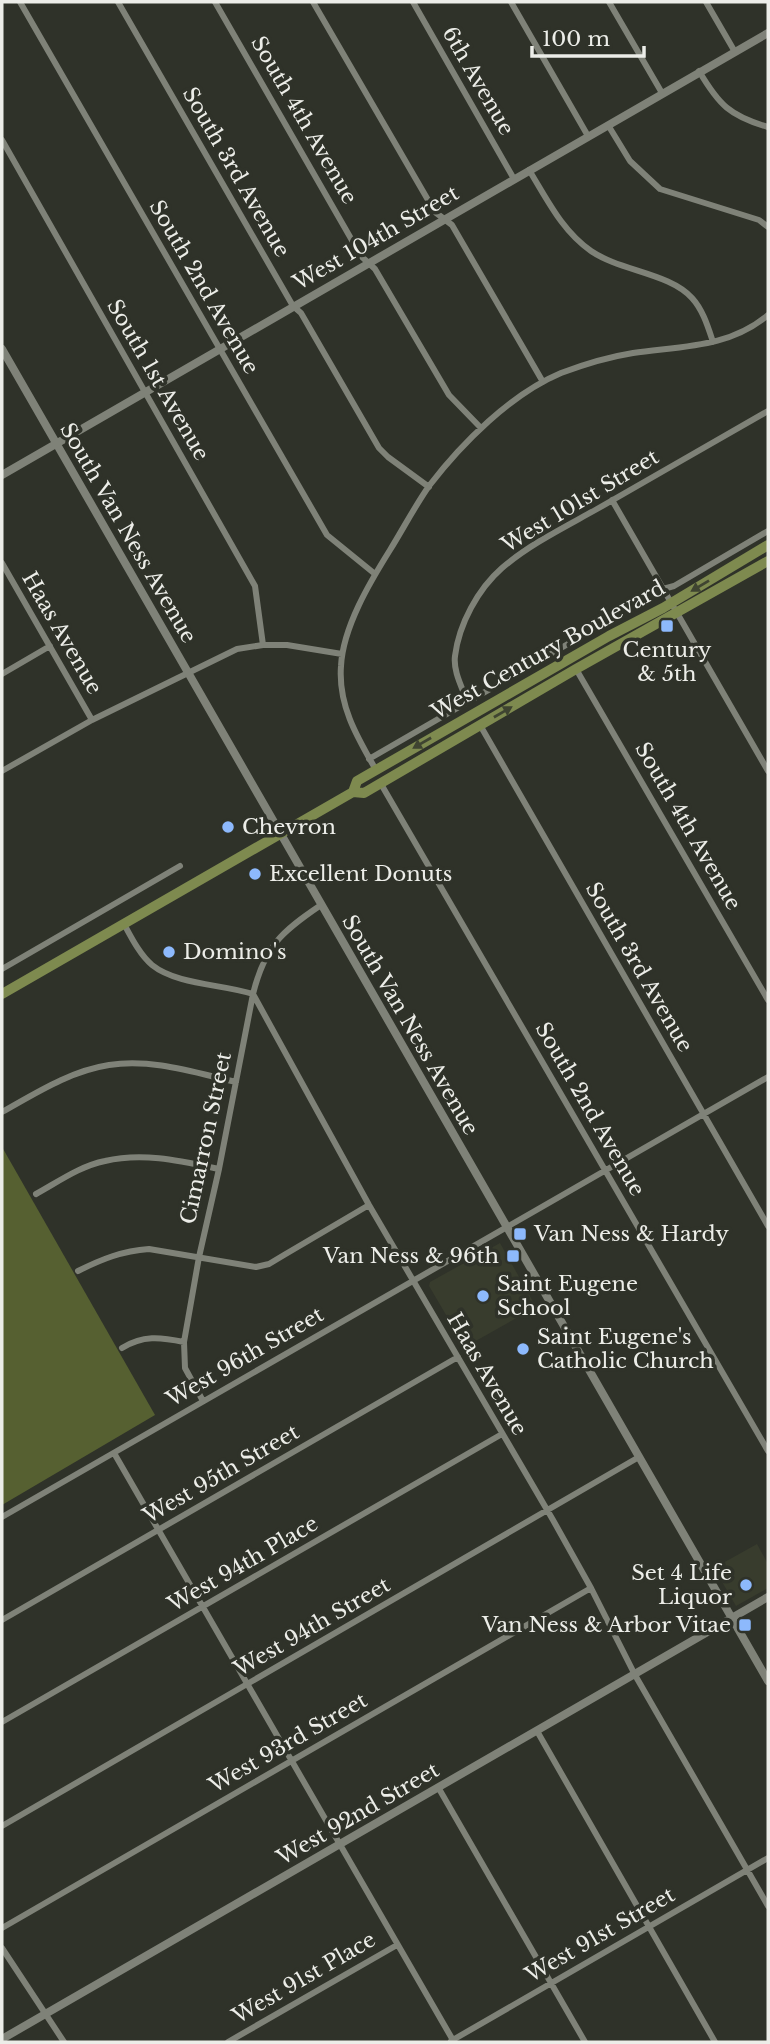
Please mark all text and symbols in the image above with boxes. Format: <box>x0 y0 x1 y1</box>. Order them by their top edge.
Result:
scale bar <box>532 14 644 58</box>
street label: 6th Avenue <box>436 22 520 140</box>
text: 100 m <box>542 26 610 52</box>
street label: South 4th Avenue <box>245 31 363 209</box>
street label: South 3rd Avenue <box>177 82 295 262</box>
street label: West 104th Street <box>288 180 463 296</box>
street label: South 2nd Avenue <box>144 195 264 379</box>
street label: South 1st Avenue <box>101 295 215 465</box>
street label: South Van Ness Avenue <box>54 418 202 648</box>
street label: West 101st Street <box>496 444 663 559</box>
street label: Haas Avenue <box>16 567 108 699</box>
street label: West Century Boulevard <box>426 575 670 726</box>
one-way arrow <box>690 580 709 592</box>
marker: Century & 5th <box>659 618 675 634</box>
place label: Century & 5th <box>623 637 712 687</box>
one-way arrow <box>493 706 513 718</box>
one-way arrow <box>413 737 432 749</box>
street label: South 4th Avenue <box>629 737 747 915</box>
place label: Chevron <box>242 814 336 840</box>
marker: Chevron <box>220 819 236 835</box>
place label: Excellent Donuts <box>269 861 452 887</box>
marker: Excellent Donuts <box>247 866 263 882</box>
street label: South 3rd Avenue <box>580 877 698 1057</box>
street label: South Van Ness Avenue <box>336 910 484 1140</box>
place label: Domino's <box>183 939 287 965</box>
marker: Domino's <box>161 944 177 960</box>
street label: South 2nd Avenue <box>530 1017 650 1201</box>
street label: Cimarron Street <box>175 1049 237 1226</box>
place label: Van Ness & Hardy <box>533 1221 729 1247</box>
marker: Van Ness & Hardy <box>512 1226 528 1242</box>
place label: Van Ness & 96th <box>322 1243 499 1269</box>
marker: Van Ness & 96th <box>505 1248 521 1264</box>
place label: Saint Eugene School <box>497 1271 638 1321</box>
marker: Saint Eugene School <box>475 1288 491 1304</box>
street label: West 96th Street <box>161 1301 328 1413</box>
street label: Haas Avenue <box>441 1308 533 1440</box>
place label: Saint Eugene's Catholic Church <box>537 1324 714 1374</box>
marker: Saint Eugene's Catholic Church <box>515 1341 531 1357</box>
street label: West 95th Street <box>138 1419 304 1530</box>
street label: West 94th Place <box>162 1510 323 1618</box>
place label: Set 4 Life Liquor <box>631 1560 732 1610</box>
street label: West 94th Street <box>228 1572 395 1683</box>
marker: Set 4 Life Liquor <box>738 1577 754 1593</box>
place label: Van Ness & Arbor Vitae <box>481 1612 731 1638</box>
marker: Van Ness & Arbor Vitae <box>737 1617 753 1633</box>
street label: West 93rd Street <box>203 1687 372 1799</box>
street label: West 92nd Street <box>271 1757 444 1871</box>
street label: West 91st Street <box>520 1882 679 1989</box>
street label: West 91st Place <box>227 1926 380 2030</box>

